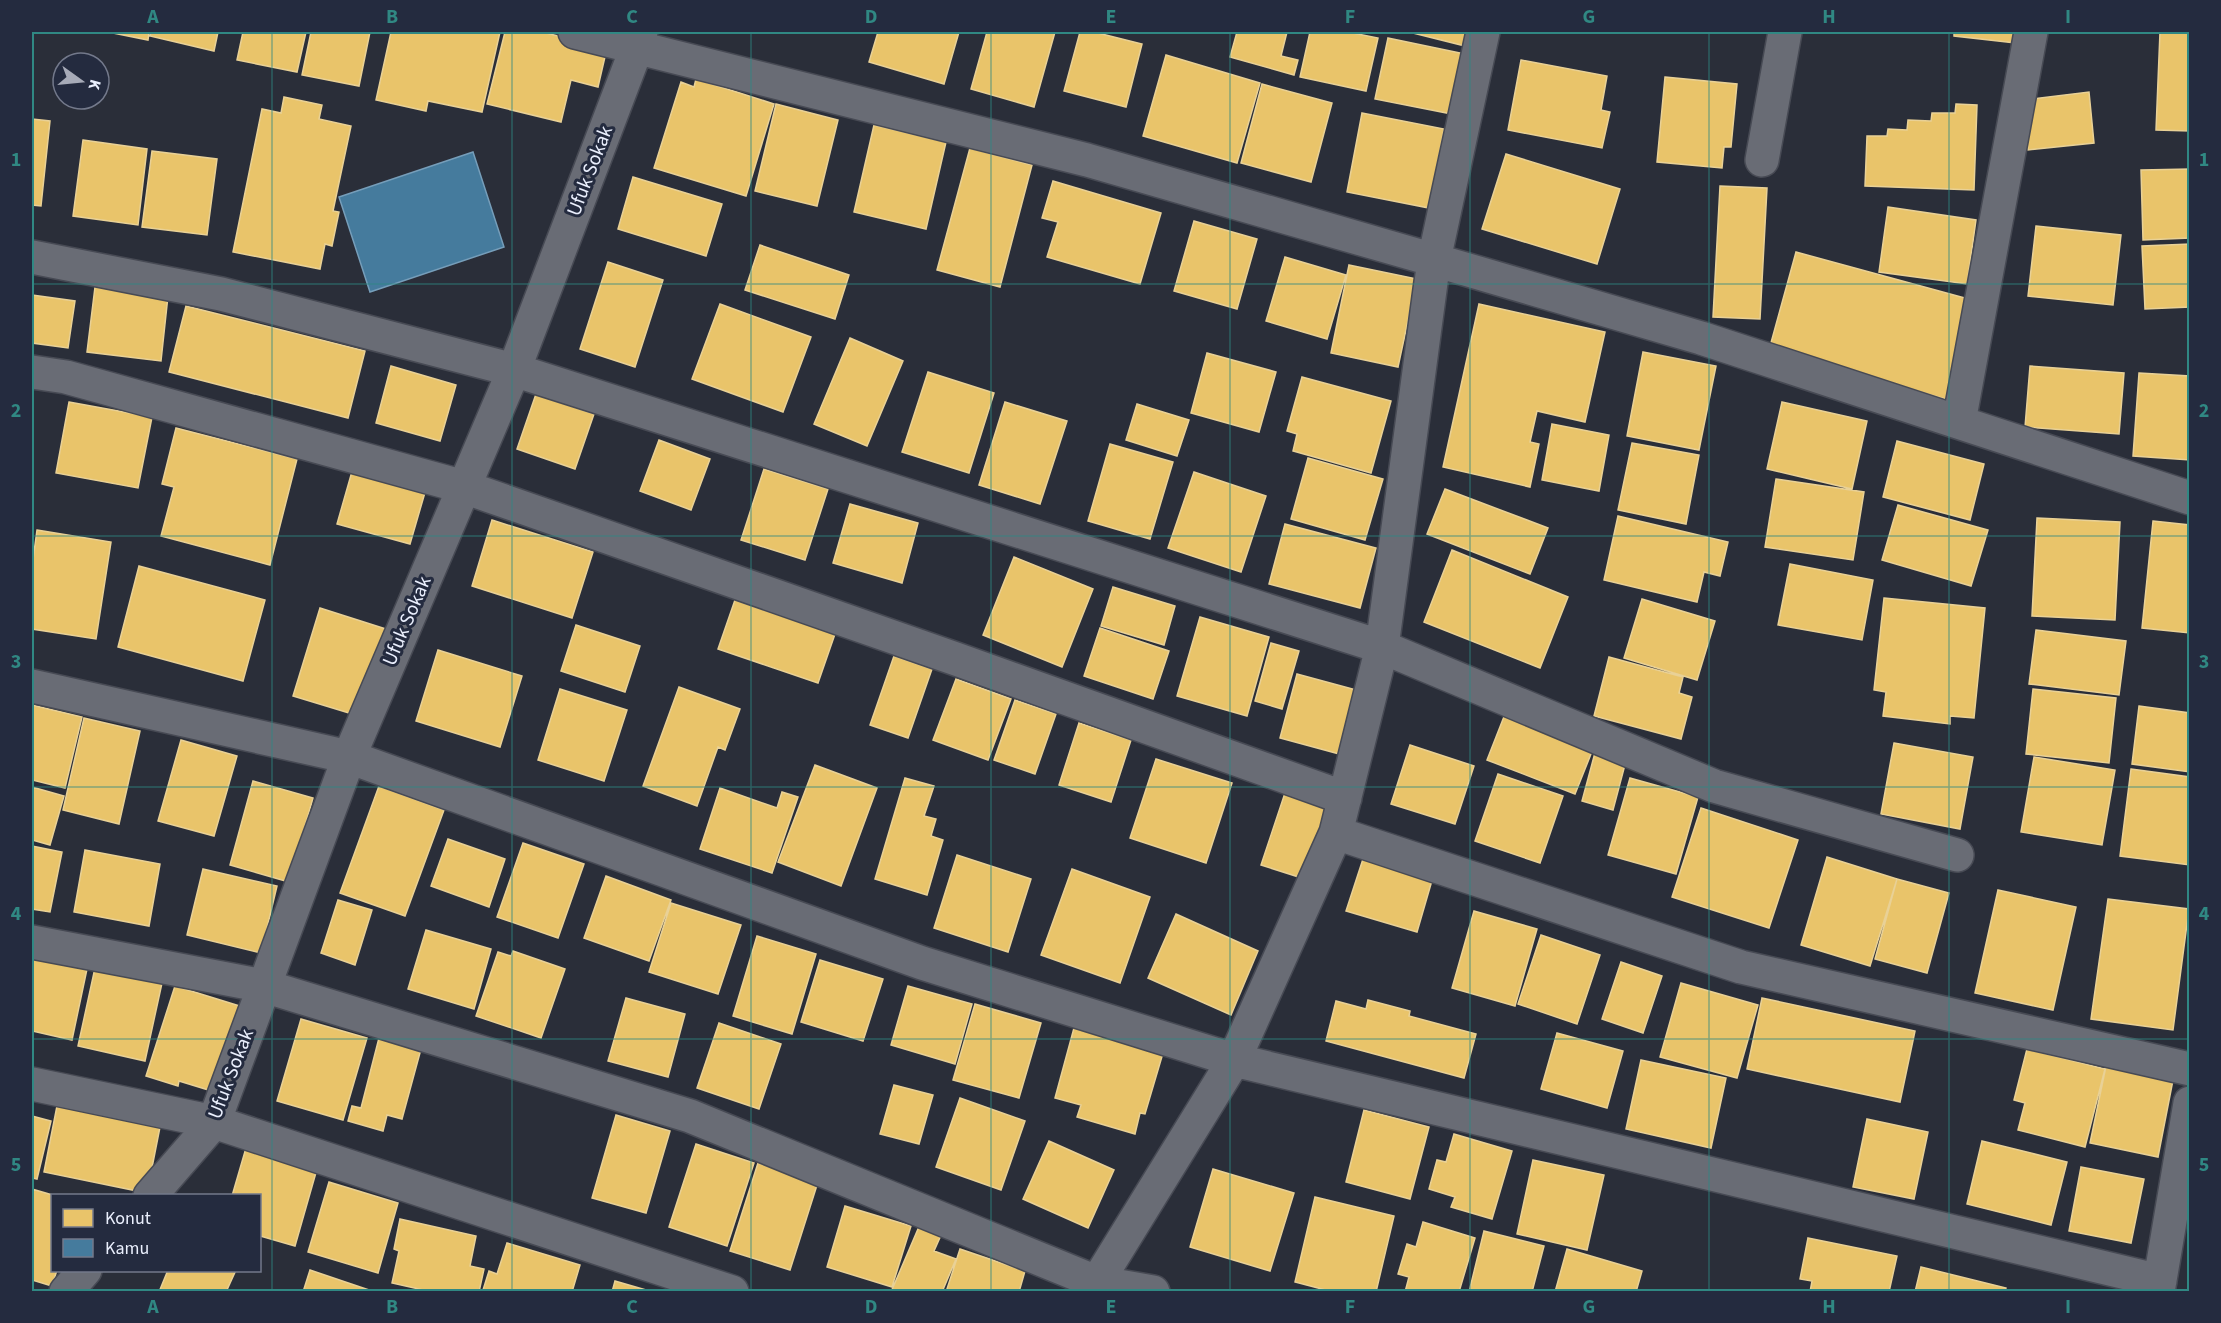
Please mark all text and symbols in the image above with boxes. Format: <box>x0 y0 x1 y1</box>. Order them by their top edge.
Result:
text: A <box>146 3 159 31</box>
text: B <box>386 3 398 31</box>
text: C <box>626 3 638 31</box>
text: D <box>865 3 877 31</box>
text: E <box>1106 3 1116 31</box>
text: F <box>1345 3 1355 31</box>
text: G <box>1583 3 1595 31</box>
text: H <box>1822 3 1836 31</box>
text: I <box>2065 3 2071 31</box>
north arrow <box>51 51 111 111</box>
text: K <box>83 77 106 92</box>
street label: Ufuk Sokak <box>560 122 620 220</box>
text: 1 <box>11 146 21 174</box>
text: 1 <box>2199 146 2209 174</box>
text: 2 <box>11 397 21 425</box>
text: 2 <box>2199 397 2209 425</box>
street label: Ufuk Sokak <box>376 572 438 670</box>
text: 3 <box>11 648 21 676</box>
text: 3 <box>2199 648 2209 676</box>
text: 4 <box>11 900 22 928</box>
text: 4 <box>2199 900 2210 928</box>
street label: Ufuk Sokak <box>201 1025 261 1123</box>
text: 5 <box>11 1151 21 1179</box>
text: 5 <box>2199 1151 2209 1179</box>
legend <box>51 1194 261 1272</box>
text: Konut <box>105 1206 151 1231</box>
text: Kamu <box>105 1236 149 1261</box>
text: A <box>146 1293 159 1321</box>
text: B <box>386 1293 398 1321</box>
text: C <box>626 1293 638 1321</box>
text: D <box>865 1293 877 1321</box>
text: E <box>1106 1293 1116 1321</box>
text: F <box>1345 1293 1355 1321</box>
text: G <box>1583 1293 1595 1321</box>
text: H <box>1822 1293 1836 1321</box>
text: I <box>2065 1293 2071 1321</box>

